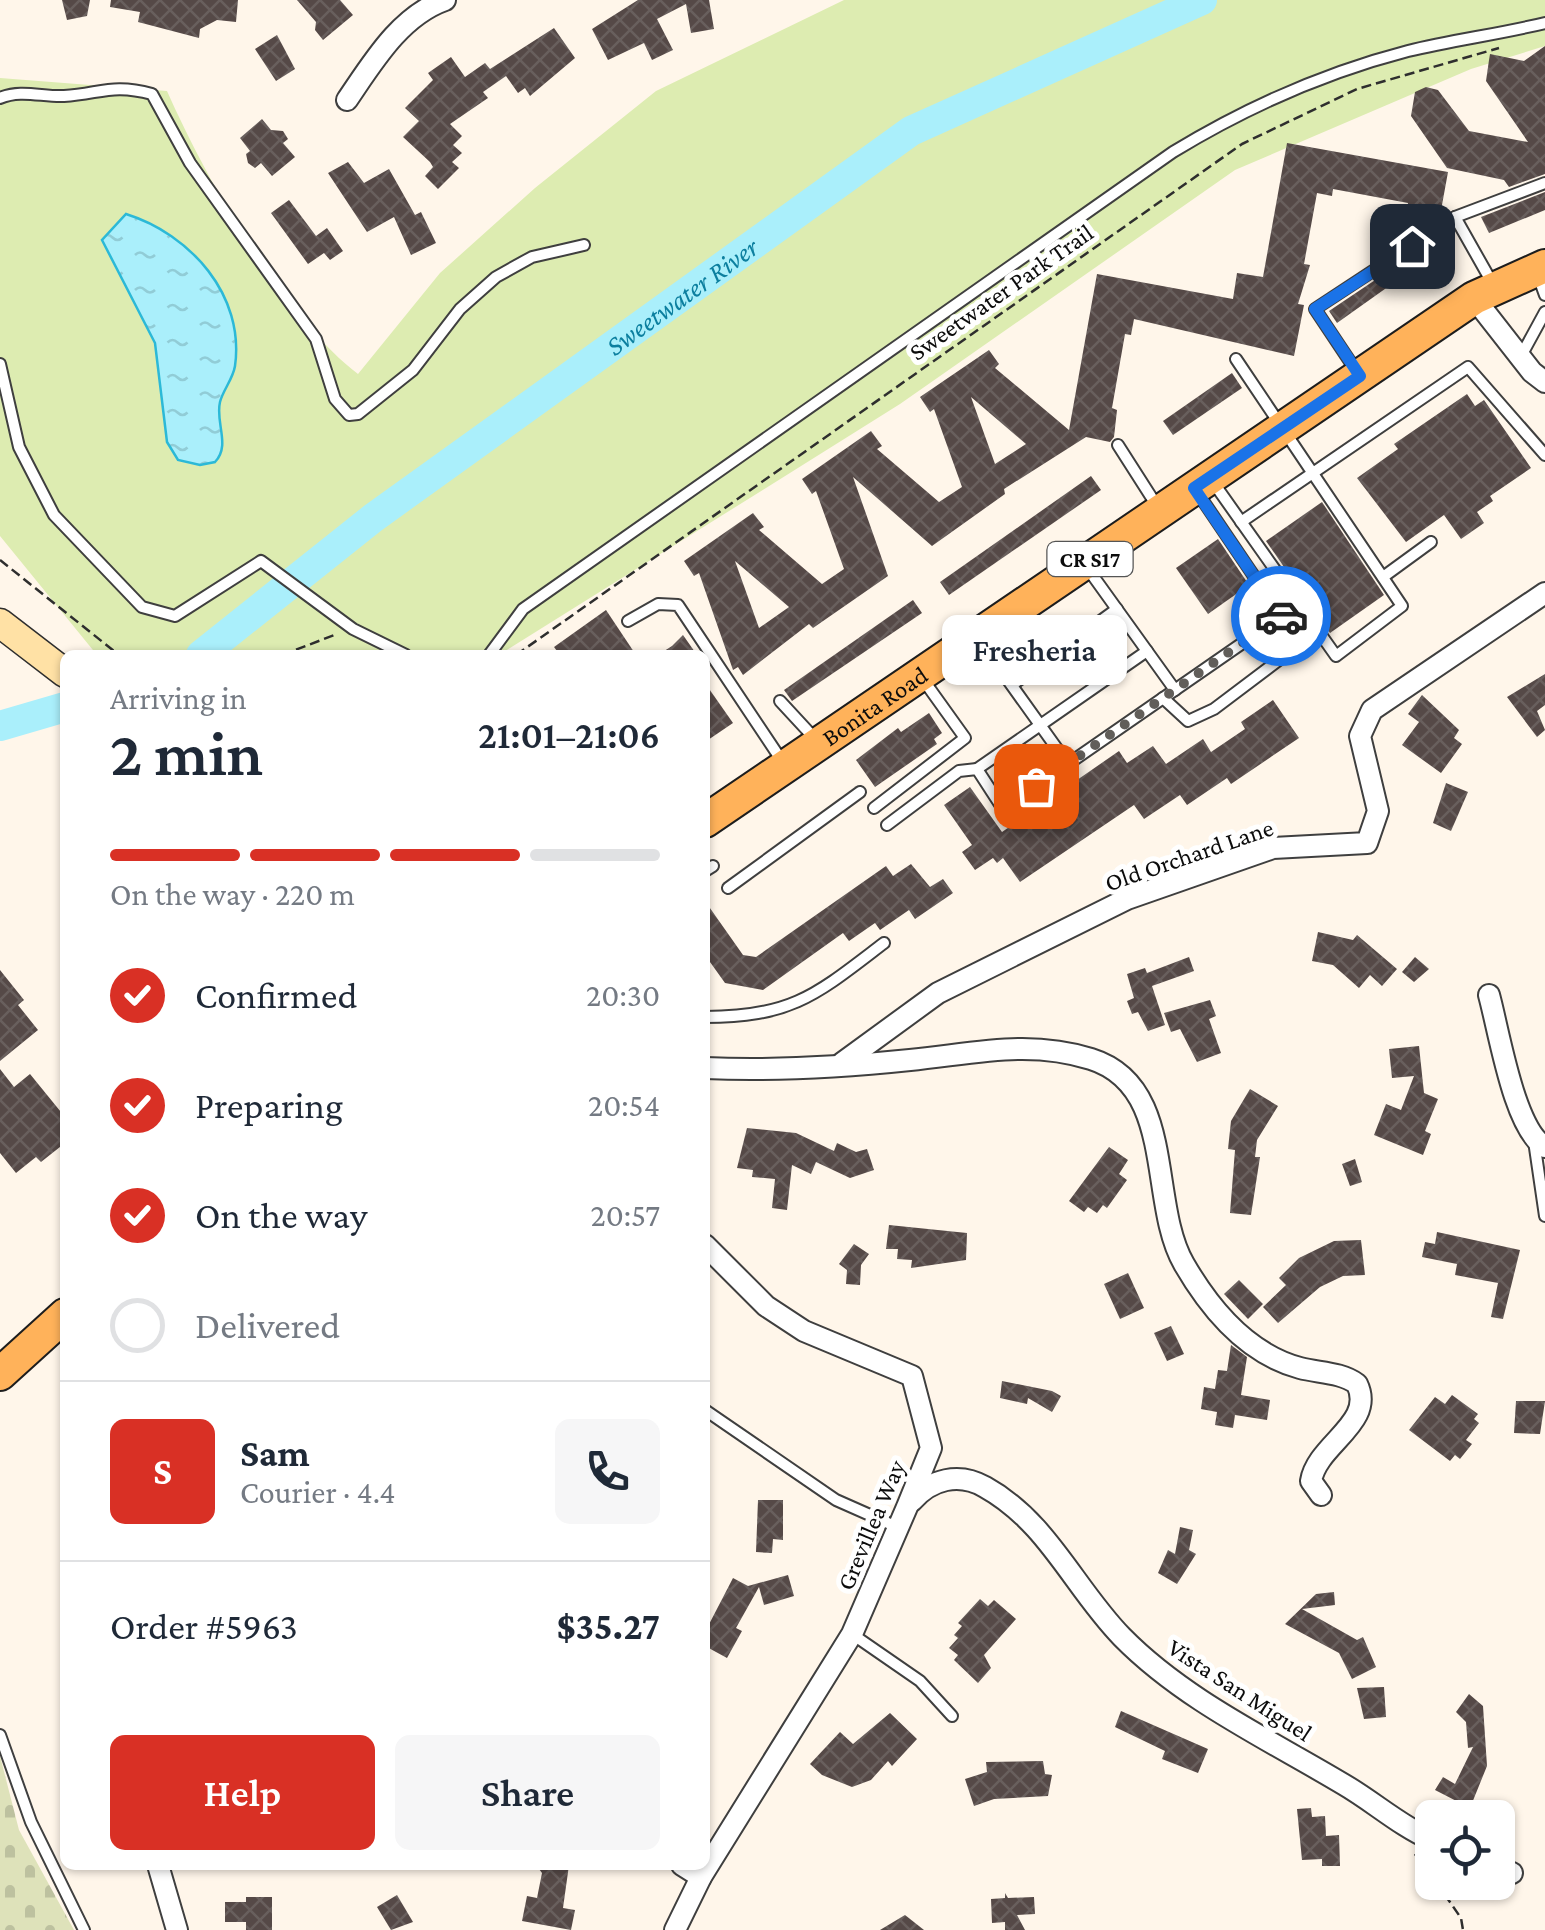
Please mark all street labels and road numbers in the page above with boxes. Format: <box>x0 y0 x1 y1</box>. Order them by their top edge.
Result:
street label: Sweetwater Park Trail <box>904 218 1098 366</box>
road number: CR S17 <box>1048 542 1132 576</box>
street label: Bonita Road <box>817 660 932 751</box>
street label: Old Orchard Lane <box>1101 814 1277 896</box>
street label: Grevillea Way <box>832 1456 912 1594</box>
street label: Vista San Miguel <box>1162 1633 1317 1747</box>

